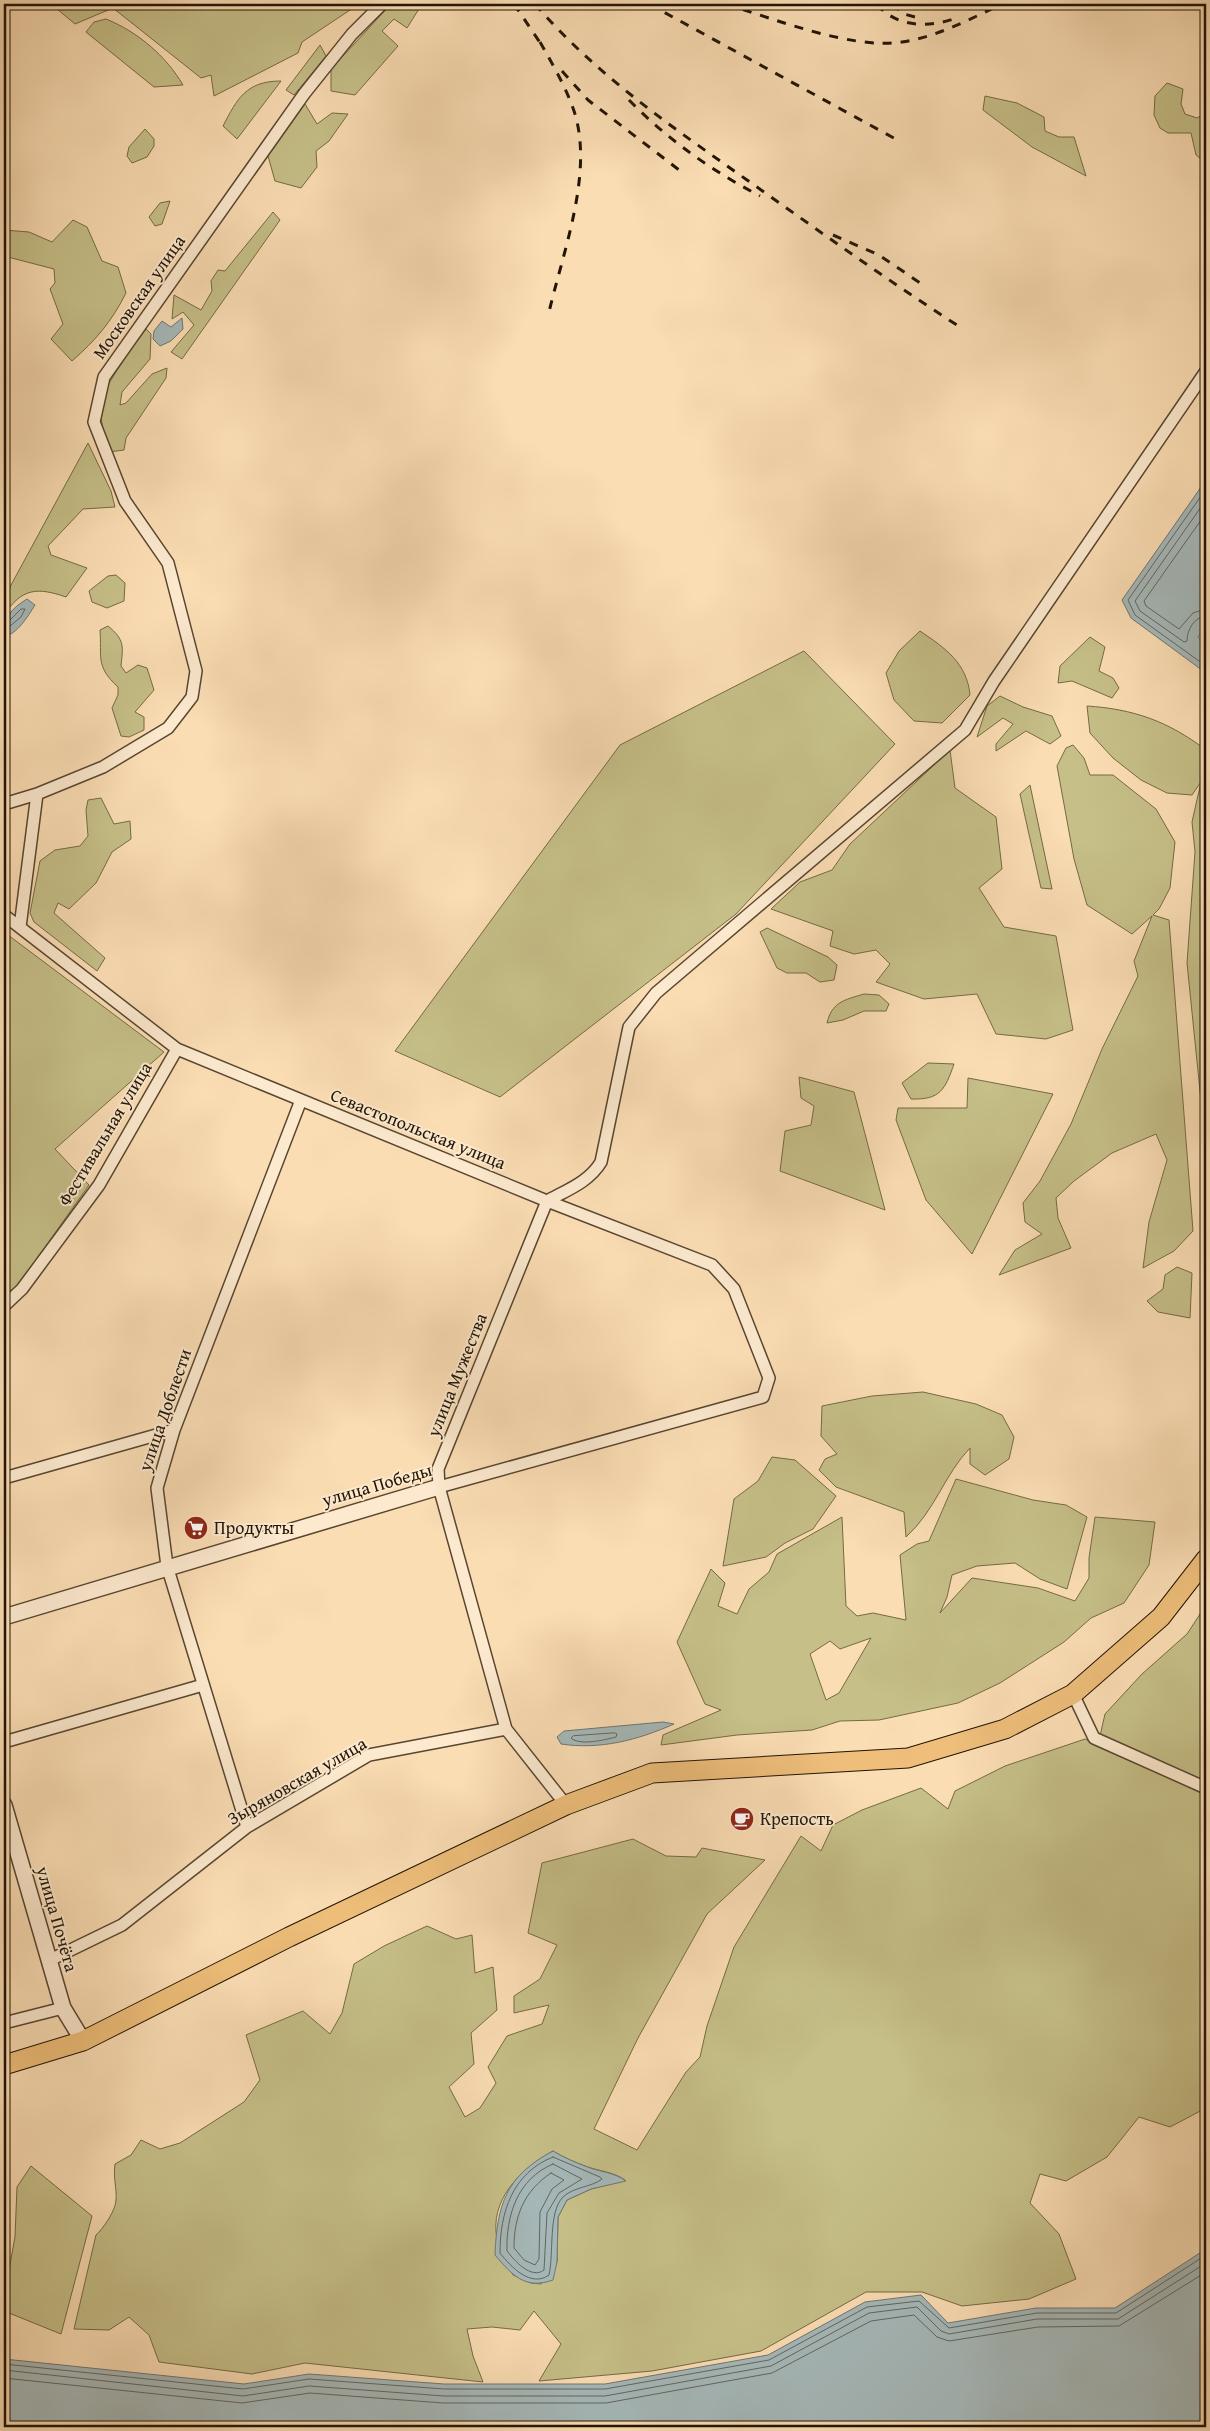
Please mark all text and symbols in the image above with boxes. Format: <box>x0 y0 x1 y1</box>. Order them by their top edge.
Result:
street label: Московская улица <box>86 229 192 364</box>
street label: Фестивальная улица <box>51 1056 159 1211</box>
street label: Севастопольская улица <box>327 1081 510 1176</box>
street label: улица Мужества <box>419 1308 494 1442</box>
street label: улица Доблести <box>131 1345 198 1476</box>
street label: улица Победы <box>318 1456 435 1513</box>
place label: Продукты <box>214 1514 295 1541</box>
supermarket icon: Продукты <box>183 1515 209 1541</box>
street label: Зыряновская улица <box>222 1729 372 1831</box>
place label: Крепость <box>760 1805 834 1832</box>
cafe icon: Крепость <box>729 1806 755 1832</box>
street label: улица Почёта <box>29 1862 86 1975</box>

